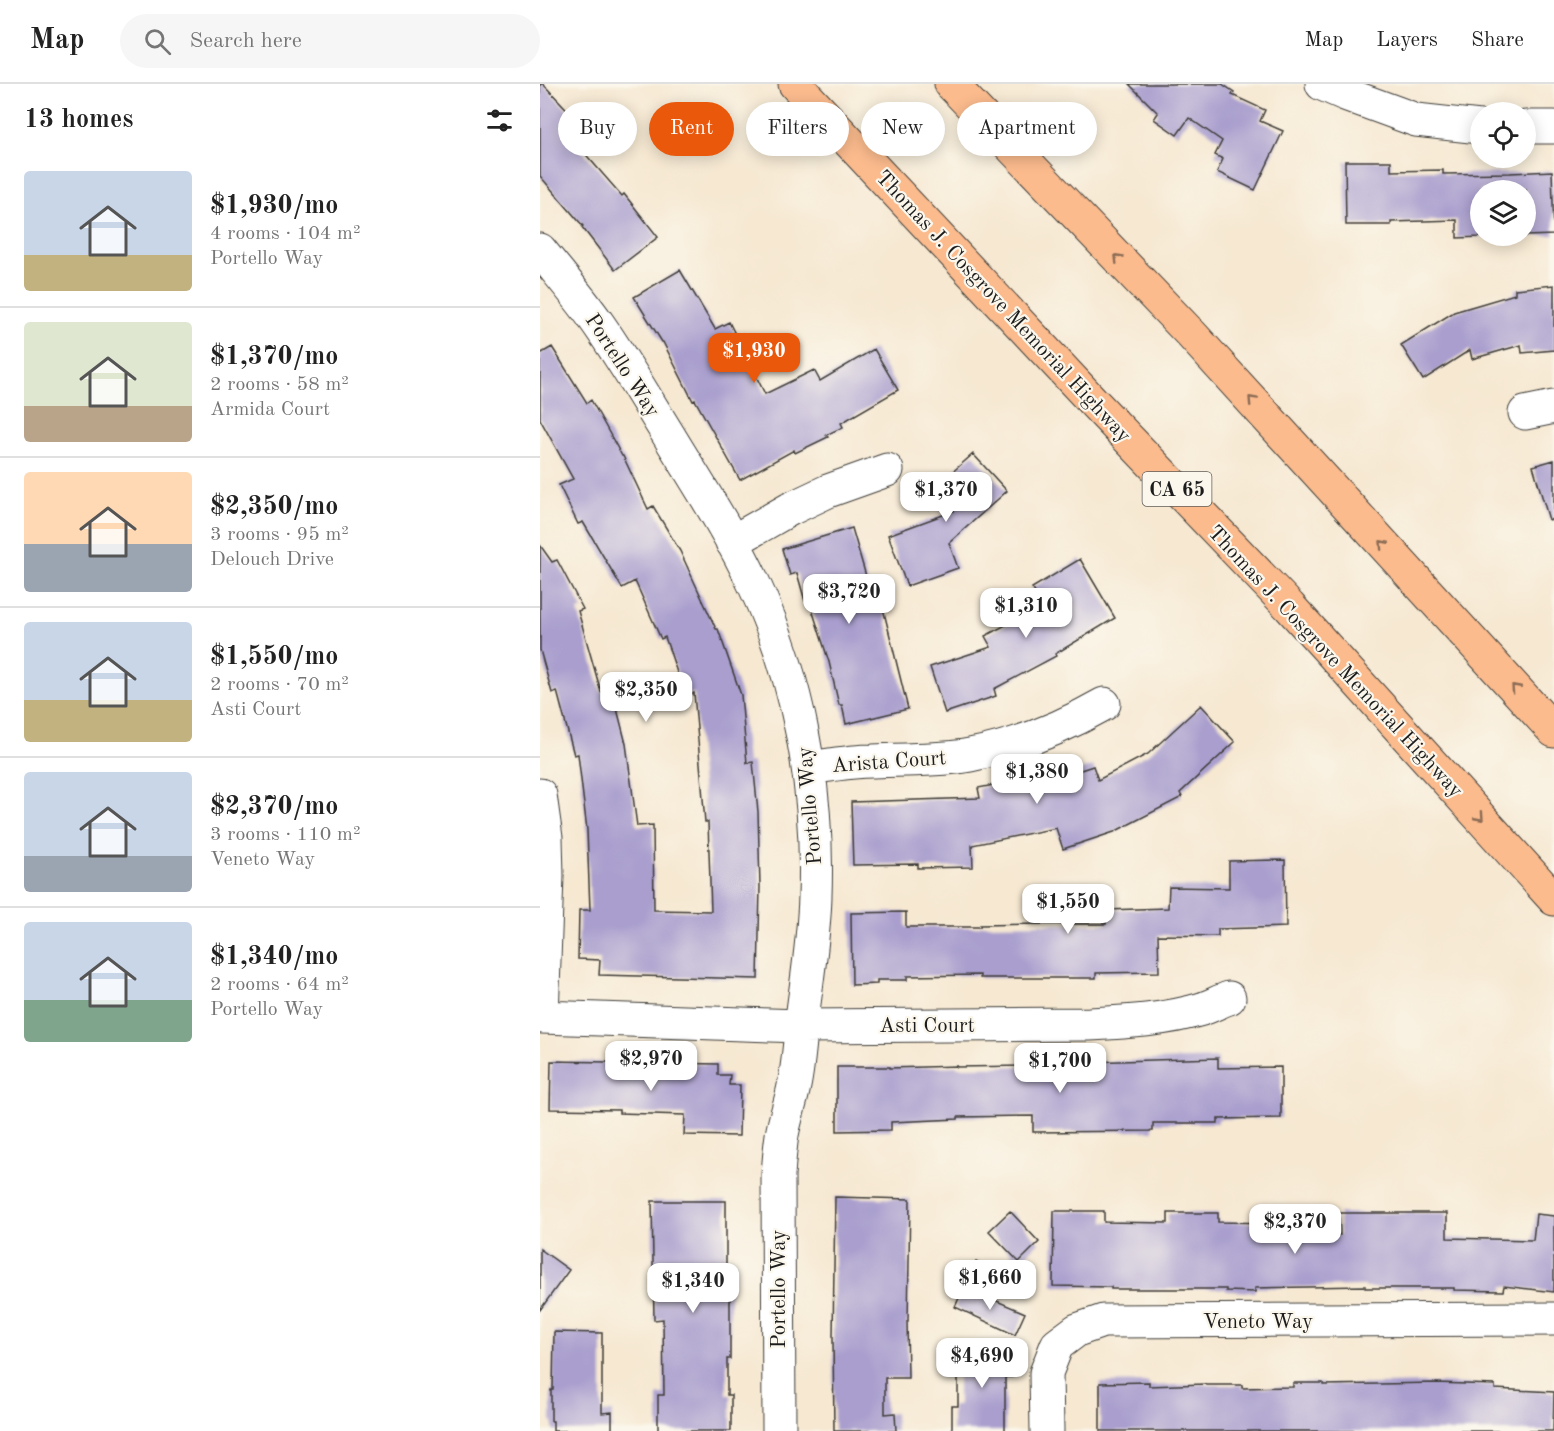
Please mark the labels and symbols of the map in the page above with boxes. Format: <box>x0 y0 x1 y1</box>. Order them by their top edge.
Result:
street label: Thomas J. Cosgrove Memorial Highway <box>871 167 1134 447</box>
one-way arrow <box>1114 254 1125 265</box>
street label: Portello Way <box>581 310 663 421</box>
pin: $1,930 <box>705 333 803 384</box>
one-way arrow <box>1248 396 1259 407</box>
pin: $1,370 <box>897 472 995 523</box>
road number: CA 65 <box>1142 472 1212 506</box>
street label: Thomas J. Cosgrove Memorial Highway <box>1203 522 1466 802</box>
one-way arrow <box>1380 540 1391 551</box>
pin: $3,720 <box>800 574 898 625</box>
pin: $1,310 <box>977 588 1075 639</box>
pin: $2,350 <box>597 672 695 723</box>
one-way arrow <box>1511 684 1522 695</box>
street label: Portello Way <box>795 746 826 866</box>
street label: Arista Court <box>831 748 947 777</box>
pin: $1,380 <box>988 754 1086 805</box>
one-way arrow <box>1473 810 1484 821</box>
pin: $1,550 <box>1019 884 1117 935</box>
street label: Asti Court <box>879 1016 975 1037</box>
pin: $2,970 <box>602 1041 700 1092</box>
pin: $1,700 <box>1011 1043 1109 1094</box>
pin: $2,370 <box>1246 1204 1344 1255</box>
street label: Portello Way <box>769 1230 790 1348</box>
pin: $1,660 <box>941 1260 1039 1311</box>
pin: $1,340 <box>644 1263 742 1314</box>
street label: Veneto Way <box>1203 1312 1313 1333</box>
pin: $4,690 <box>933 1338 1031 1389</box>

